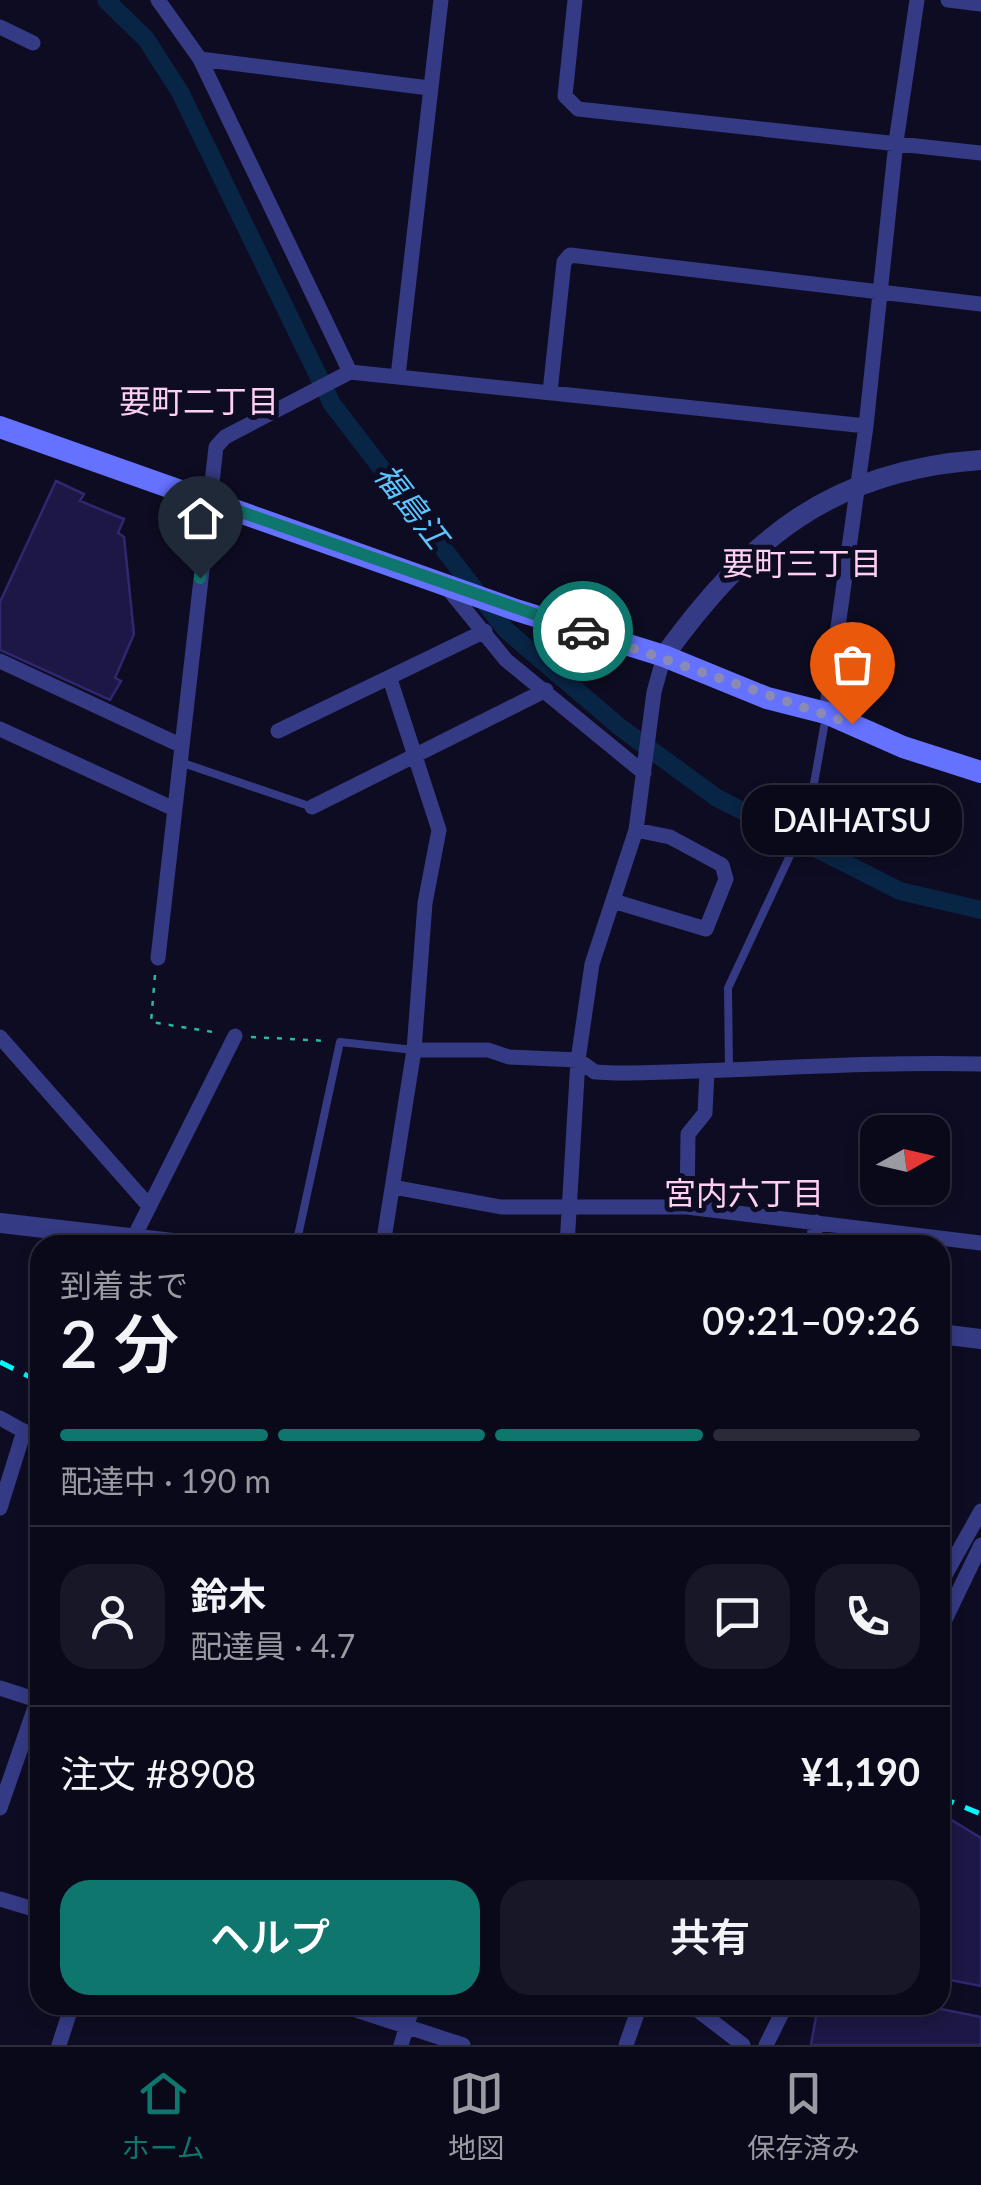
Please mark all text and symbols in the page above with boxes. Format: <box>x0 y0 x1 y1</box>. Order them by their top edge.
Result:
district label: 要町二丁目 <box>119 381 279 420</box>
water label: 福島江 <box>367 455 459 557</box>
pin <box>158 476 243 579</box>
icon: home <box>173 491 228 546</box>
district label: 要町三丁目 <box>722 543 882 582</box>
courier <box>533 581 633 681</box>
icon: car <box>556 604 611 659</box>
pin <box>810 622 895 725</box>
icon: bag <box>825 637 880 692</box>
callout: DAIHATSU <box>742 784 962 854</box>
text: DAIHATSU <box>772 800 932 839</box>
north arrow <box>860 1115 950 1205</box>
map controls <box>860 1115 950 1205</box>
district label: 宮内六丁目 <box>664 1173 824 1212</box>
text: 到着まで <box>60 1265 188 1304</box>
text: 09:21–09:26 <box>702 1297 920 1343</box>
text: 2 分 <box>60 1304 179 1382</box>
text: 配達中 · 190 m <box>60 1461 271 1500</box>
button: person <box>60 1564 165 1669</box>
button: chat <box>685 1564 790 1669</box>
button: phone <box>815 1564 920 1669</box>
text: 鈴木 <box>190 1572 266 1618</box>
text: 配達員 · 4.7 <box>190 1626 355 1665</box>
text: ¥1,190 <box>801 1748 920 1794</box>
text: 注文 #8908 <box>60 1750 256 1796</box>
button: ヘルプ <box>60 1880 480 1995</box>
button: 共有 <box>500 1880 920 1995</box>
tab: ホーム <box>122 2066 205 2166</box>
tab: 地図 <box>448 2066 504 2166</box>
tab: 保存済み <box>747 2066 859 2166</box>

